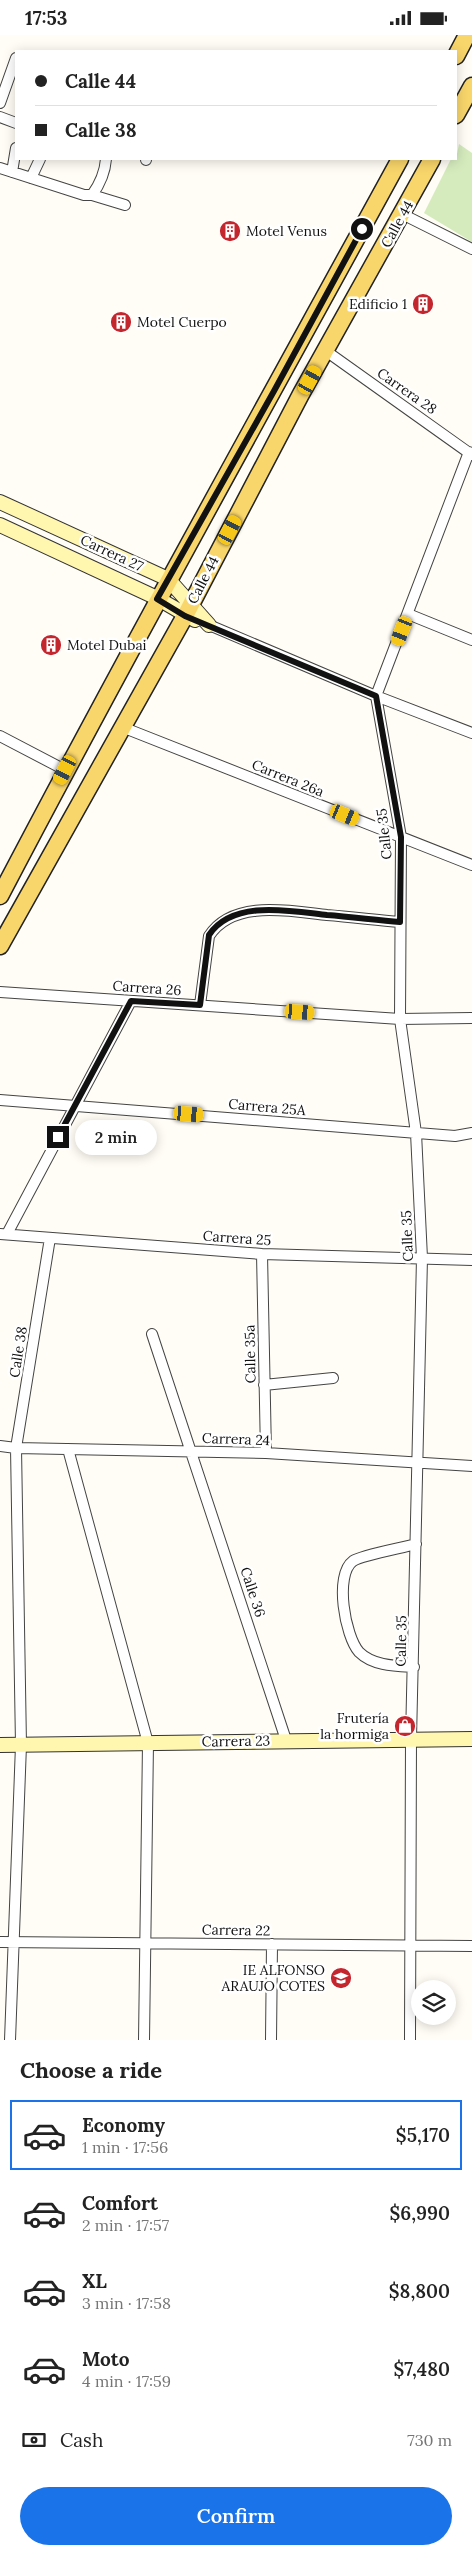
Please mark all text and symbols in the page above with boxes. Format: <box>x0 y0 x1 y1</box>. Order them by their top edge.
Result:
text: 17:53 <box>25 6 67 30</box>
text: Calle 44 <box>65 69 136 93</box>
text: Calle 38 <box>65 118 137 142</box>
street label: Calle 44 <box>377 197 417 251</box>
route start <box>351 218 373 240</box>
building icon: Motel Venus <box>218 219 242 243</box>
place label: Motel Venus <box>246 222 327 240</box>
building icon: Edificio 1 <box>411 292 435 316</box>
place label: Edificio 1 <box>349 295 407 313</box>
building icon: Motel Cuerpo <box>109 310 133 334</box>
place label: Motel Cuerpo <box>137 313 227 331</box>
car <box>296 363 323 397</box>
street label: Carrera 28 <box>374 364 440 418</box>
car <box>216 513 243 547</box>
street label: Carrera 27 <box>78 531 147 576</box>
street label: Calle 44 <box>183 553 223 607</box>
car <box>389 614 414 648</box>
building icon: Motel Dubai <box>39 633 63 657</box>
place label: Motel Dubai <box>67 636 147 654</box>
car <box>51 753 78 787</box>
street label: Carrera 26a <box>249 755 327 801</box>
car <box>328 802 361 828</box>
street label: Calle 35 <box>372 808 396 860</box>
street label: Carrera 26 <box>112 977 182 999</box>
car <box>284 1003 315 1021</box>
street label: Carrera 25A <box>228 1095 307 1119</box>
car <box>173 1105 204 1123</box>
callout: 2 min <box>76 1119 158 1155</box>
route end <box>47 1126 69 1148</box>
text: 2 min <box>95 1127 137 1147</box>
street label: Calle 35 <box>397 1210 417 1262</box>
street label: Carrera 25 <box>202 1227 272 1249</box>
street label: Calle 38 <box>5 1325 31 1379</box>
street label: Calle 35a <box>240 1325 260 1383</box>
street label: Carrera 24 <box>202 1429 271 1449</box>
street label: Calle 36 <box>236 1565 270 1619</box>
street label: Calle 35 <box>392 1615 410 1667</box>
place label: Frutería la hormiga <box>320 1709 389 1743</box>
shop icon: Frutería la hormiga <box>393 1714 417 1738</box>
street label: Carrera 23 <box>202 1731 271 1751</box>
street label: Carrera 22 <box>202 1920 270 1940</box>
place label: IE ALFONSO ARAUJO COTES <box>220 1961 325 1995</box>
school or university icon: IE ALFONSO ARAUJO COTES <box>329 1966 353 1990</box>
map controls <box>411 1980 456 2025</box>
button: layers <box>411 1980 456 2025</box>
text: Choose a ride <box>20 2056 162 2084</box>
icon: car <box>22 2113 67 2158</box>
text: Economy <box>82 2113 165 2137</box>
text: $5,170 <box>396 2123 450 2147</box>
text: 1 min · 17:56 <box>82 2137 168 2157</box>
icon: car <box>22 2191 67 2236</box>
text: Comfort <box>82 2191 158 2215</box>
text: $6,990 <box>390 2201 450 2225</box>
text: 2 min · 17:57 <box>82 2215 169 2235</box>
icon: car <box>22 2269 67 2314</box>
text: XL <box>82 2269 107 2293</box>
text: $8,800 <box>389 2279 450 2303</box>
text: 3 min · 17:58 <box>82 2293 171 2313</box>
icon: car <box>22 2347 67 2392</box>
text: Moto <box>82 2347 129 2371</box>
text: $7,480 <box>394 2357 450 2381</box>
text: 4 min · 17:59 <box>82 2371 171 2391</box>
icon: cash <box>20 2426 48 2454</box>
text: Cash <box>60 2428 103 2452</box>
text: 730 m <box>407 2430 452 2450</box>
button: Confirm <box>20 2487 452 2545</box>

